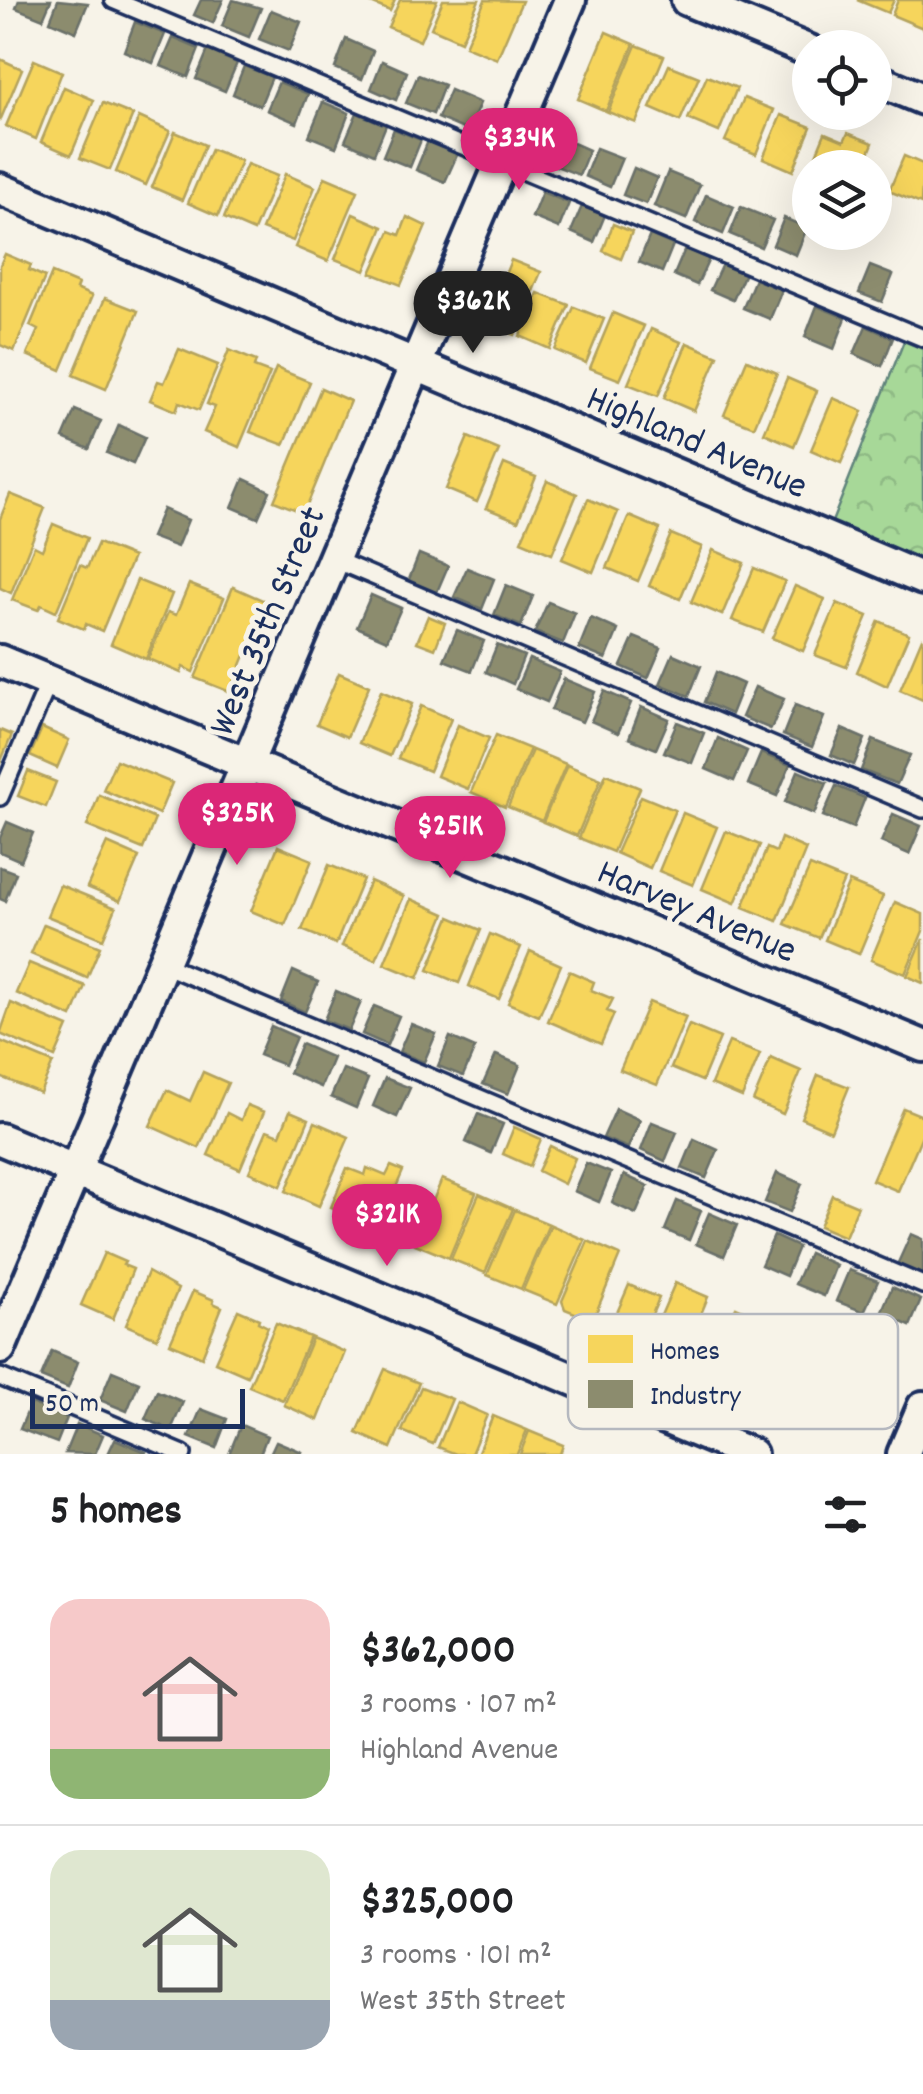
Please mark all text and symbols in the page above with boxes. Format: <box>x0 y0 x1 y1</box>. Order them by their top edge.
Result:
map controls <box>792 30 892 250</box>
button: locate <box>792 30 892 130</box>
pin: $334K <box>449 108 589 193</box>
text: $334K <box>483 117 555 163</box>
button: layers <box>792 150 892 250</box>
pin: $362K <box>403 271 543 356</box>
text: $362K <box>436 280 510 326</box>
street label: Highland Avenue <box>577 374 815 516</box>
street label: West 35th Street <box>197 499 343 745</box>
pin: $325K <box>167 783 307 868</box>
text: $325K <box>200 792 274 838</box>
pin: $251K <box>380 796 520 881</box>
text: $251K <box>417 805 483 851</box>
street label: Harvey Avenue <box>588 847 804 981</box>
pin: $321K <box>317 1184 457 1269</box>
text: $321K <box>354 1193 420 1239</box>
legend <box>568 1314 898 1429</box>
text: Homes <box>650 1334 720 1374</box>
text: Industry <box>650 1379 741 1419</box>
scale bar <box>30 1384 245 1428</box>
text: 50 m <box>45 1386 99 1426</box>
text: 5 homes <box>50 1484 182 1544</box>
icon: filters <box>818 1487 873 1542</box>
text: $362,000 <box>360 1623 516 1683</box>
icon: home <box>130 1639 250 1759</box>
text: 3 rooms · 107 m² <box>360 1683 557 1729</box>
text: Highland Avenue <box>360 1729 558 1775</box>
text: $325,000 <box>360 1874 514 1934</box>
icon: home <box>130 1890 250 2010</box>
text: 3 rooms · 101 m² <box>360 1934 552 1980</box>
text: West 35th Street <box>360 1980 566 2026</box>

